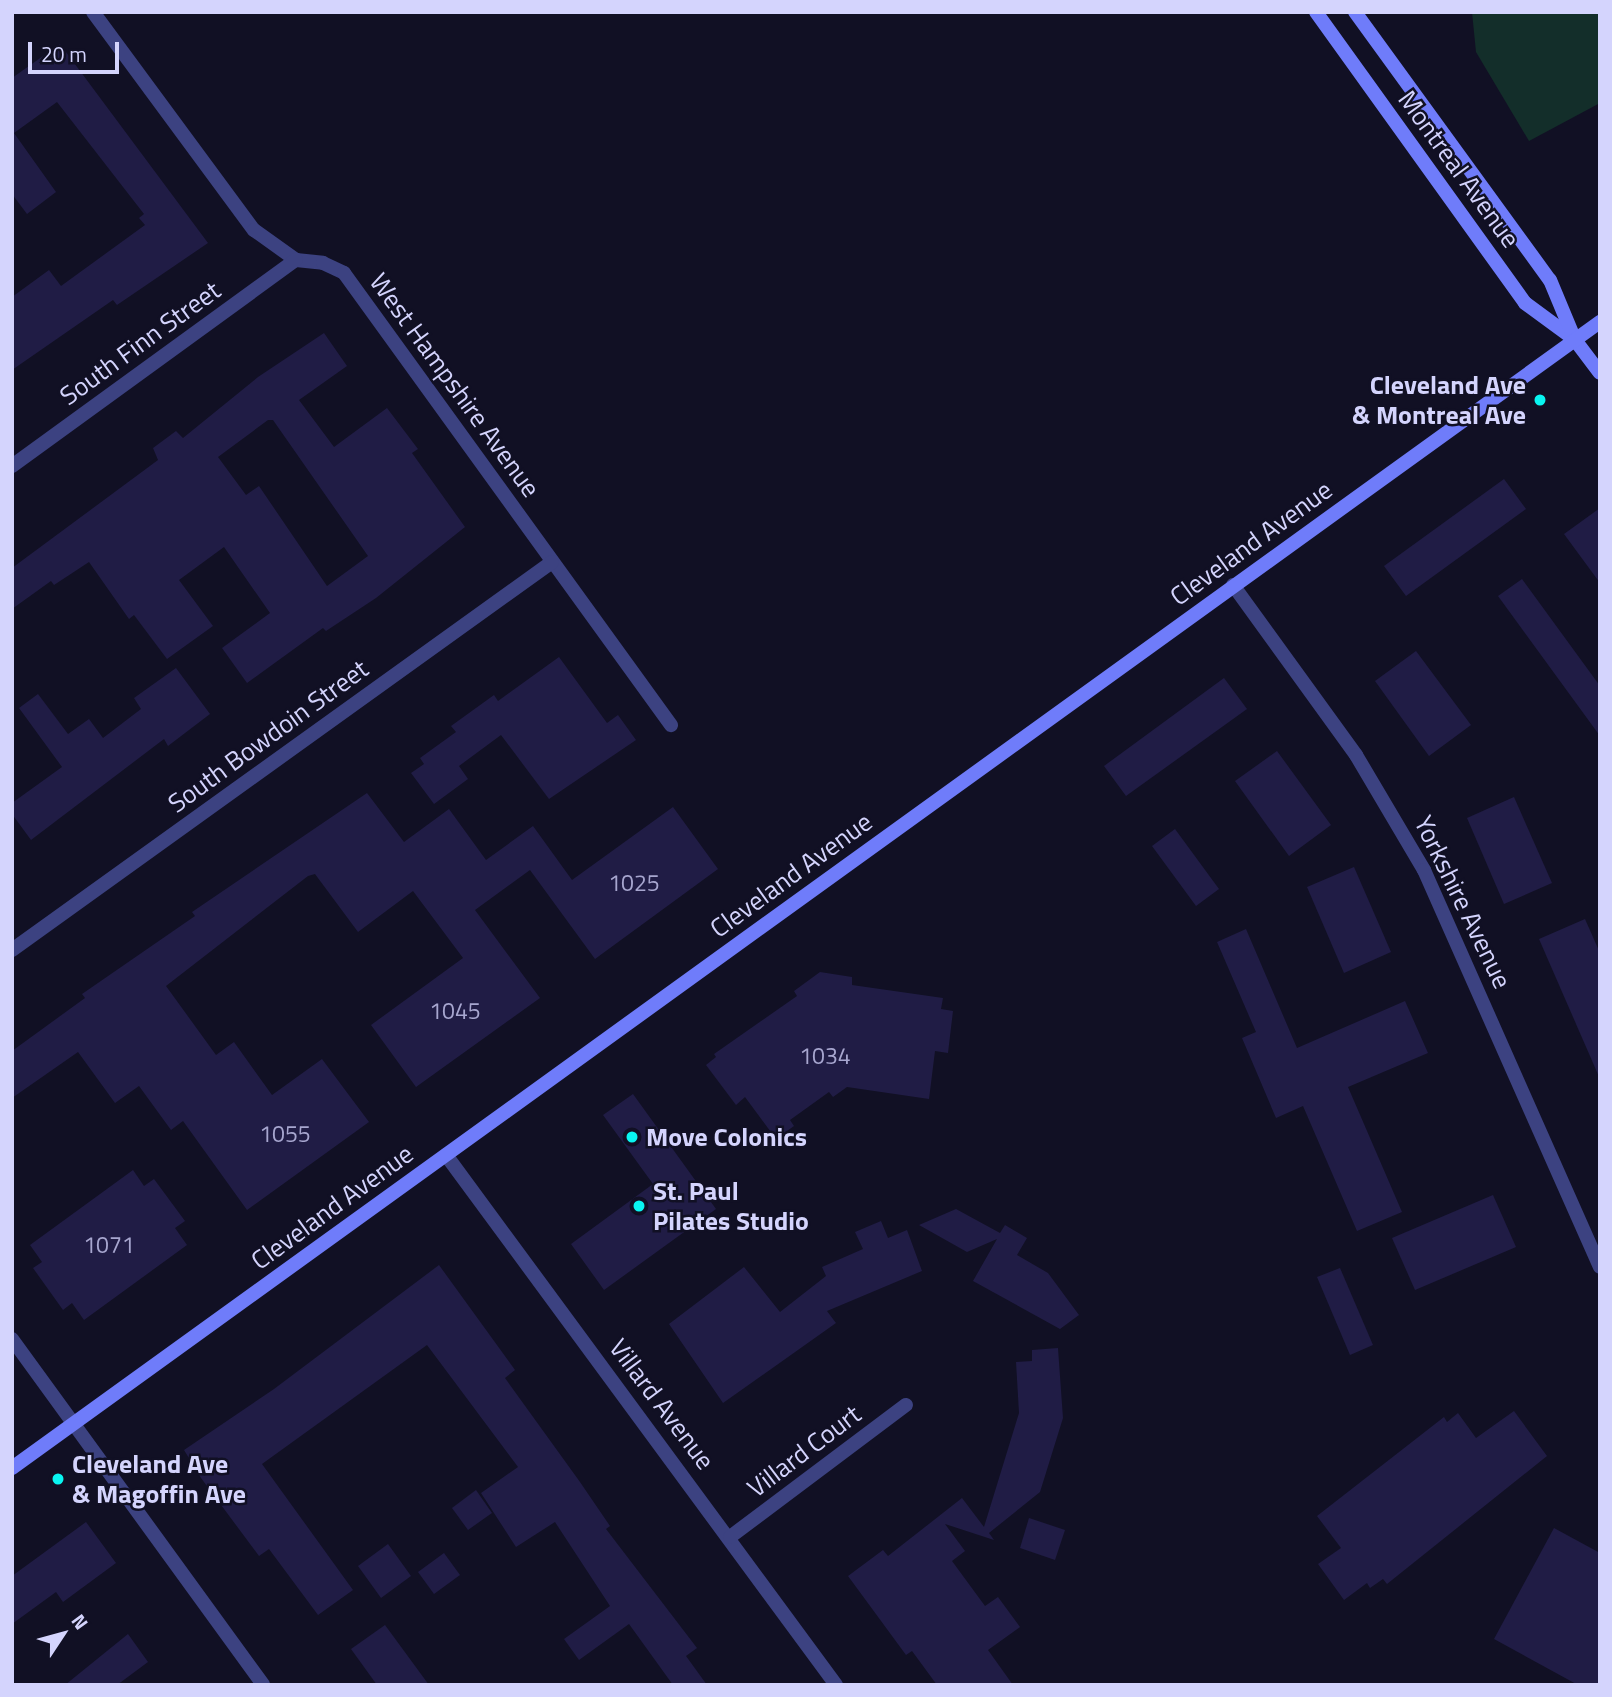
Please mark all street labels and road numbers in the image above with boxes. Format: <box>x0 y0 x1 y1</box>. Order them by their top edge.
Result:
street label: Montreal Avenue <box>1392 84 1526 254</box>
street label: West Hampshire Avenue <box>363 267 547 503</box>
street label: South Finn Street <box>54 274 226 412</box>
street label: Cleveland Avenue <box>1164 474 1338 612</box>
street label: South Bowdoin Street <box>162 653 374 819</box>
street label: Cleveland Avenue <box>704 806 878 944</box>
street label: Yorkshire Avenue <box>1408 811 1518 993</box>
street label: Cleveland Avenue <box>245 1138 419 1276</box>
street label: Villard Avenue <box>603 1333 721 1475</box>
street label: Villard Court <box>741 1398 867 1504</box>

